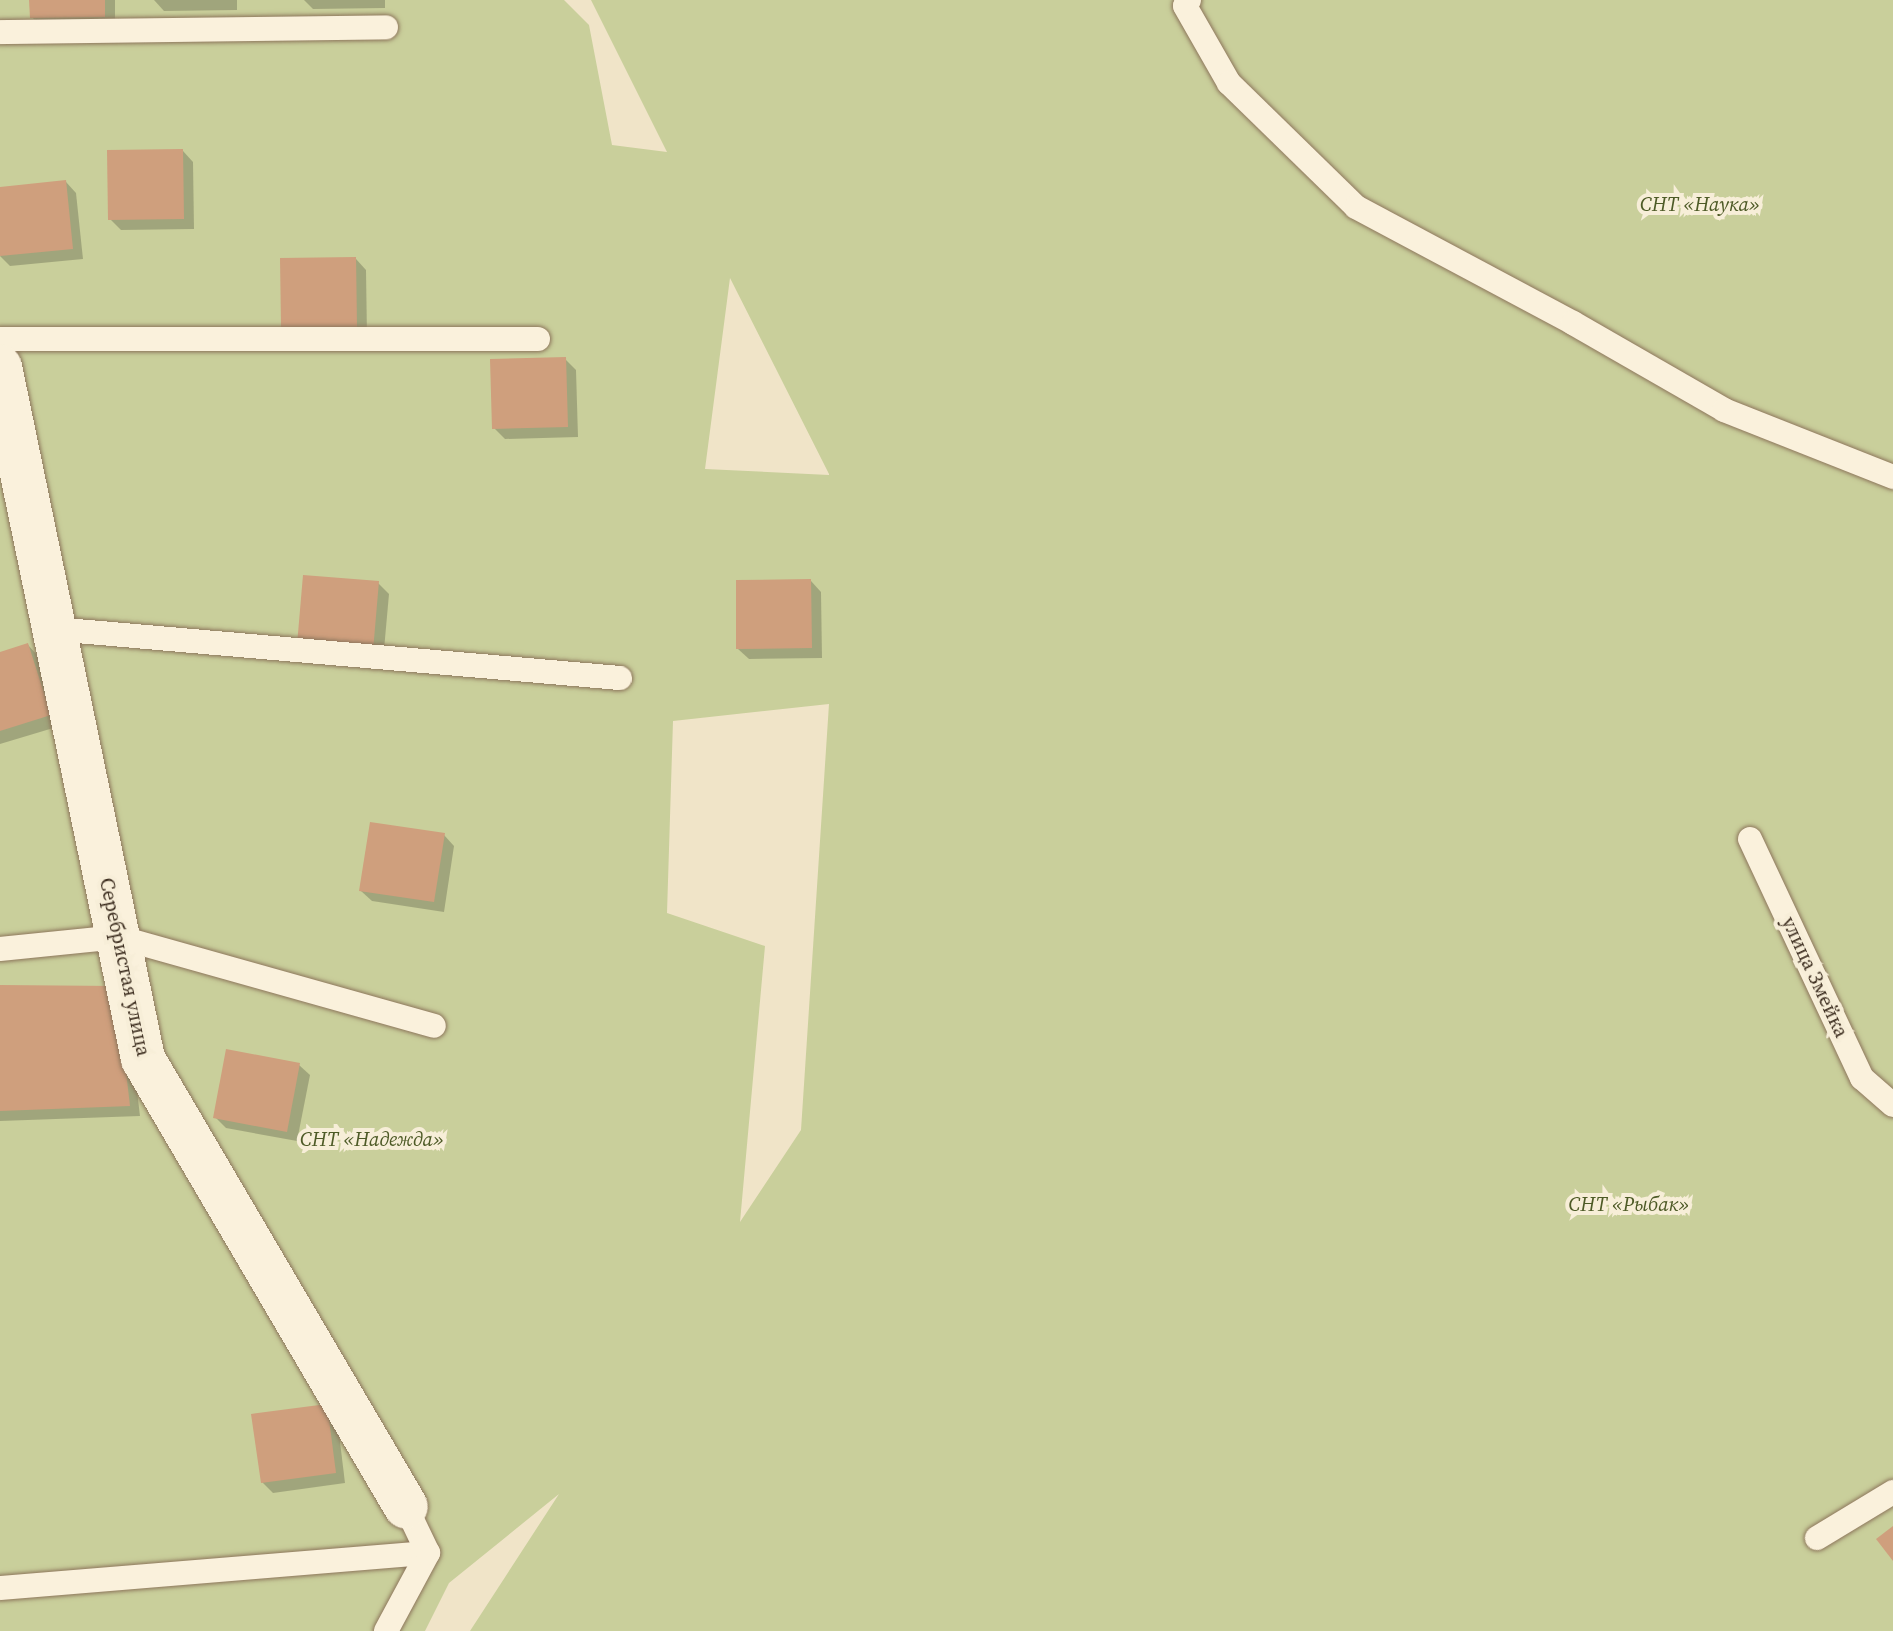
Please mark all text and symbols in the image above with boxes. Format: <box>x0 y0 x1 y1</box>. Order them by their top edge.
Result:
park label: СНТ «Наука» <box>1640 192 1760 216</box>
street label: Серебристая улица <box>94 876 156 1058</box>
street label: улица Змейка <box>1777 913 1853 1041</box>
park label: СНТ «Надежда» <box>300 1127 444 1151</box>
park label: СНТ «Рыбак» <box>1569 1192 1689 1216</box>

